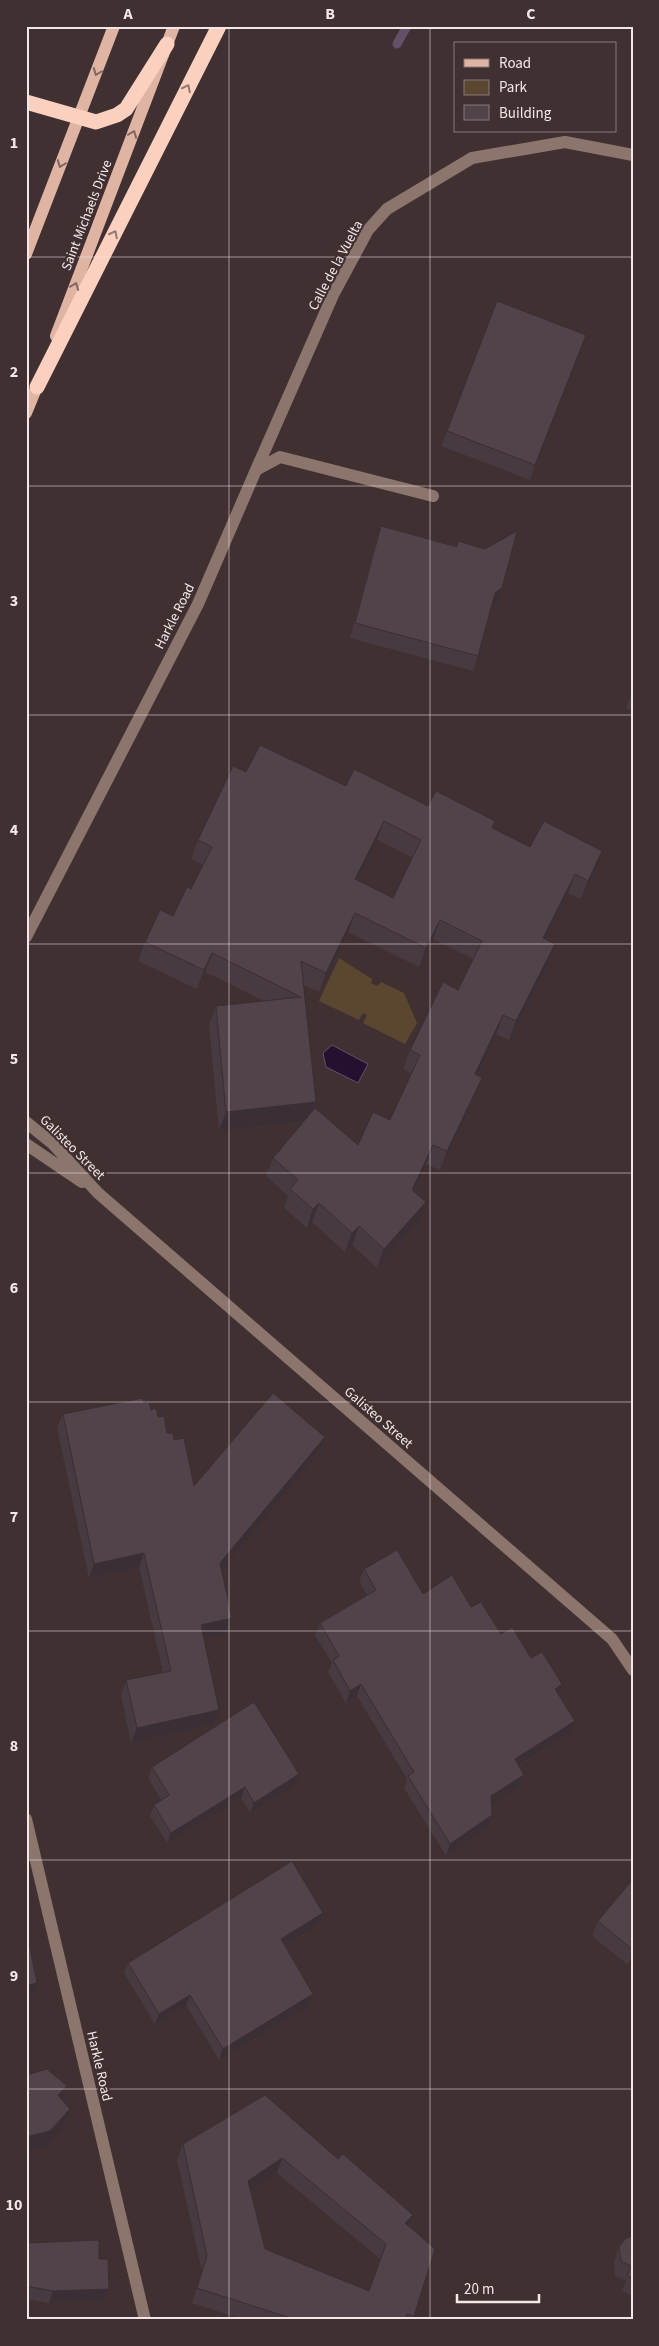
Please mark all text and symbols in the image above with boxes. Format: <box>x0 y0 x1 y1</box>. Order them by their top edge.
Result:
text: A <box>122 3 133 25</box>
text: B <box>325 3 335 25</box>
text: C <box>526 3 536 25</box>
legend <box>454 42 616 132</box>
text: Road <box>499 53 531 74</box>
one-way arrow <box>92 67 103 76</box>
text: Park <box>499 77 528 98</box>
one-way arrow <box>181 85 191 94</box>
text: Building <box>499 103 552 124</box>
one-way arrow <box>127 131 137 139</box>
text: 1 <box>10 132 18 154</box>
street label: Saint Michaels Drive <box>57 157 117 274</box>
one-way arrow <box>57 159 67 168</box>
street label: Calle de la Vuelta <box>304 217 368 314</box>
one-way arrow <box>108 230 118 239</box>
one-way arrow <box>69 282 79 291</box>
text: 2 <box>10 361 18 383</box>
street label: Harkle Road <box>150 580 200 653</box>
text: 3 <box>10 590 18 612</box>
text: 4 <box>10 819 19 841</box>
text: 5 <box>10 1048 18 1070</box>
street label: Galisteo Street <box>35 1110 110 1185</box>
text: 6 <box>10 1277 18 1299</box>
street label: Galisteo Street <box>340 1382 417 1453</box>
text: 7 <box>10 1506 18 1528</box>
text: 8 <box>10 1735 18 1757</box>
text: 9 <box>10 1965 18 1987</box>
street label: Harkle Road <box>81 2029 117 2103</box>
text: 10 <box>6 2194 22 2216</box>
scale bar <box>457 2271 539 2303</box>
text: 20 m <box>464 2279 494 2300</box>

